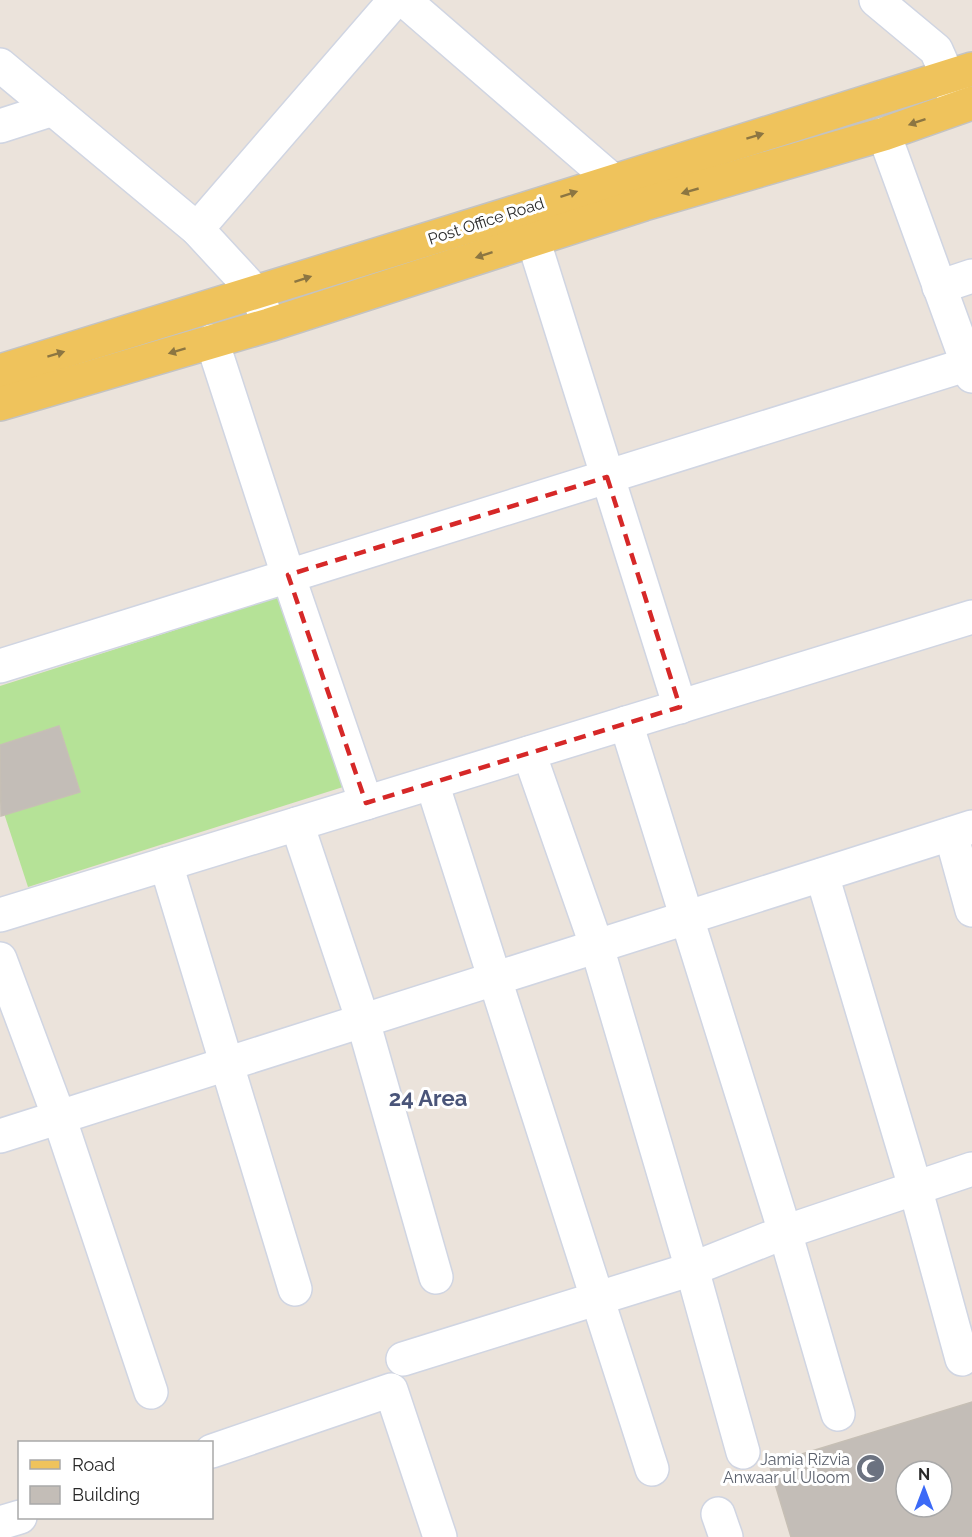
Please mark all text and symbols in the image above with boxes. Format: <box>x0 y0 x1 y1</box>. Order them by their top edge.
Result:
one-way arrow <box>908 117 926 127</box>
one-way arrow <box>746 131 764 141</box>
one-way arrow <box>681 187 699 196</box>
one-way arrow <box>560 189 578 198</box>
street label: Post Office Road <box>426 193 546 249</box>
one-way arrow <box>475 251 493 260</box>
one-way arrow <box>294 274 312 283</box>
one-way arrow <box>168 347 186 356</box>
one-way arrow <box>47 349 65 358</box>
district label: 24 Area <box>389 1085 467 1111</box>
legend <box>18 1441 213 1519</box>
place label: Jamia Rizvia Anwaar ul Uloom <box>723 1450 850 1487</box>
mosque icon: Jamia Rizvia Anwaar ul Uloom <box>855 1452 887 1484</box>
text: Road <box>72 1454 115 1475</box>
north arrow <box>894 1459 954 1519</box>
text: N <box>918 1465 930 1484</box>
text: Building <box>72 1484 140 1505</box>

